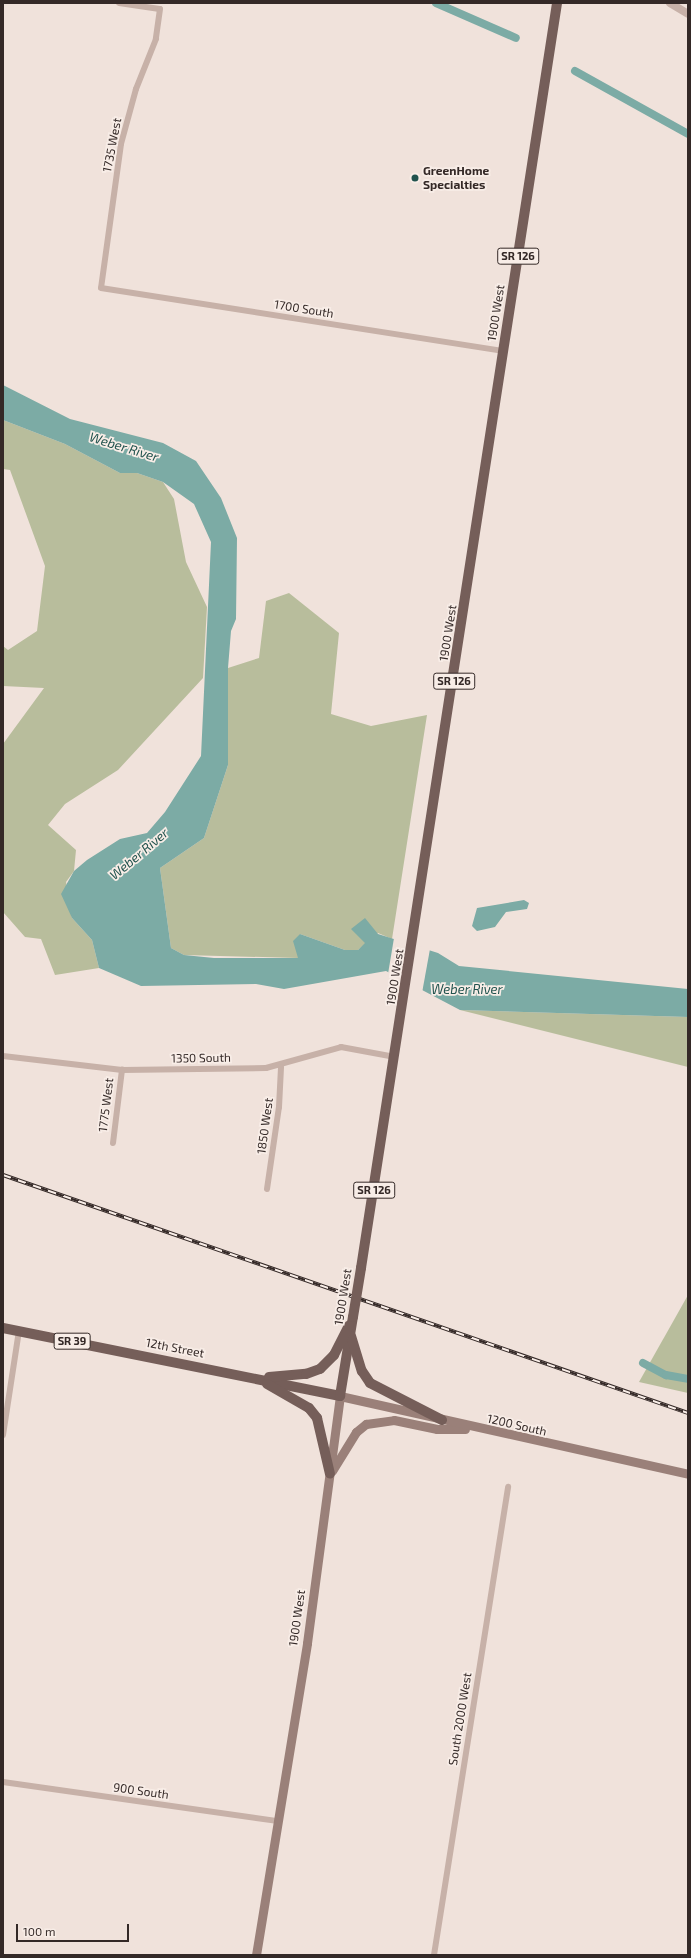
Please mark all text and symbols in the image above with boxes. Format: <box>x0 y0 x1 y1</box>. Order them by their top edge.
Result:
street label: 1735 West <box>100 117 124 173</box>
place label: GreenHome Specialties <box>423 164 489 192</box>
marker: GreenHome Specialties <box>410 173 420 183</box>
road number: SR 126 <box>497 247 539 265</box>
street label: 1900 West <box>484 284 508 342</box>
street label: 1700 South <box>273 297 335 321</box>
water label: Weber River <box>87 429 161 465</box>
street label: 1900 West <box>436 604 460 662</box>
road number: SR 126 <box>433 672 475 690</box>
water label: Weber River <box>106 825 172 883</box>
street label: 1900 West <box>383 948 407 1006</box>
water label: Weber River <box>431 981 503 997</box>
street label: 1350 South <box>171 1050 231 1066</box>
street label: 1775 West <box>96 1077 116 1133</box>
street label: 1850 West <box>254 1097 276 1155</box>
road number: SR 126 <box>353 1181 395 1199</box>
street label: 1900 West <box>331 1268 355 1326</box>
road number: SR 39 <box>53 1332 91 1350</box>
street label: 12th Street <box>145 1335 205 1361</box>
street label: 1200 South <box>486 1411 548 1439</box>
street label: 1900 West <box>286 1589 308 1647</box>
street label: South 2000 West <box>446 1671 474 1767</box>
street label: 900 South <box>112 1780 170 1802</box>
scale bar <box>18 1916 131 1942</box>
text: 100 m <box>23 1924 55 1938</box>

